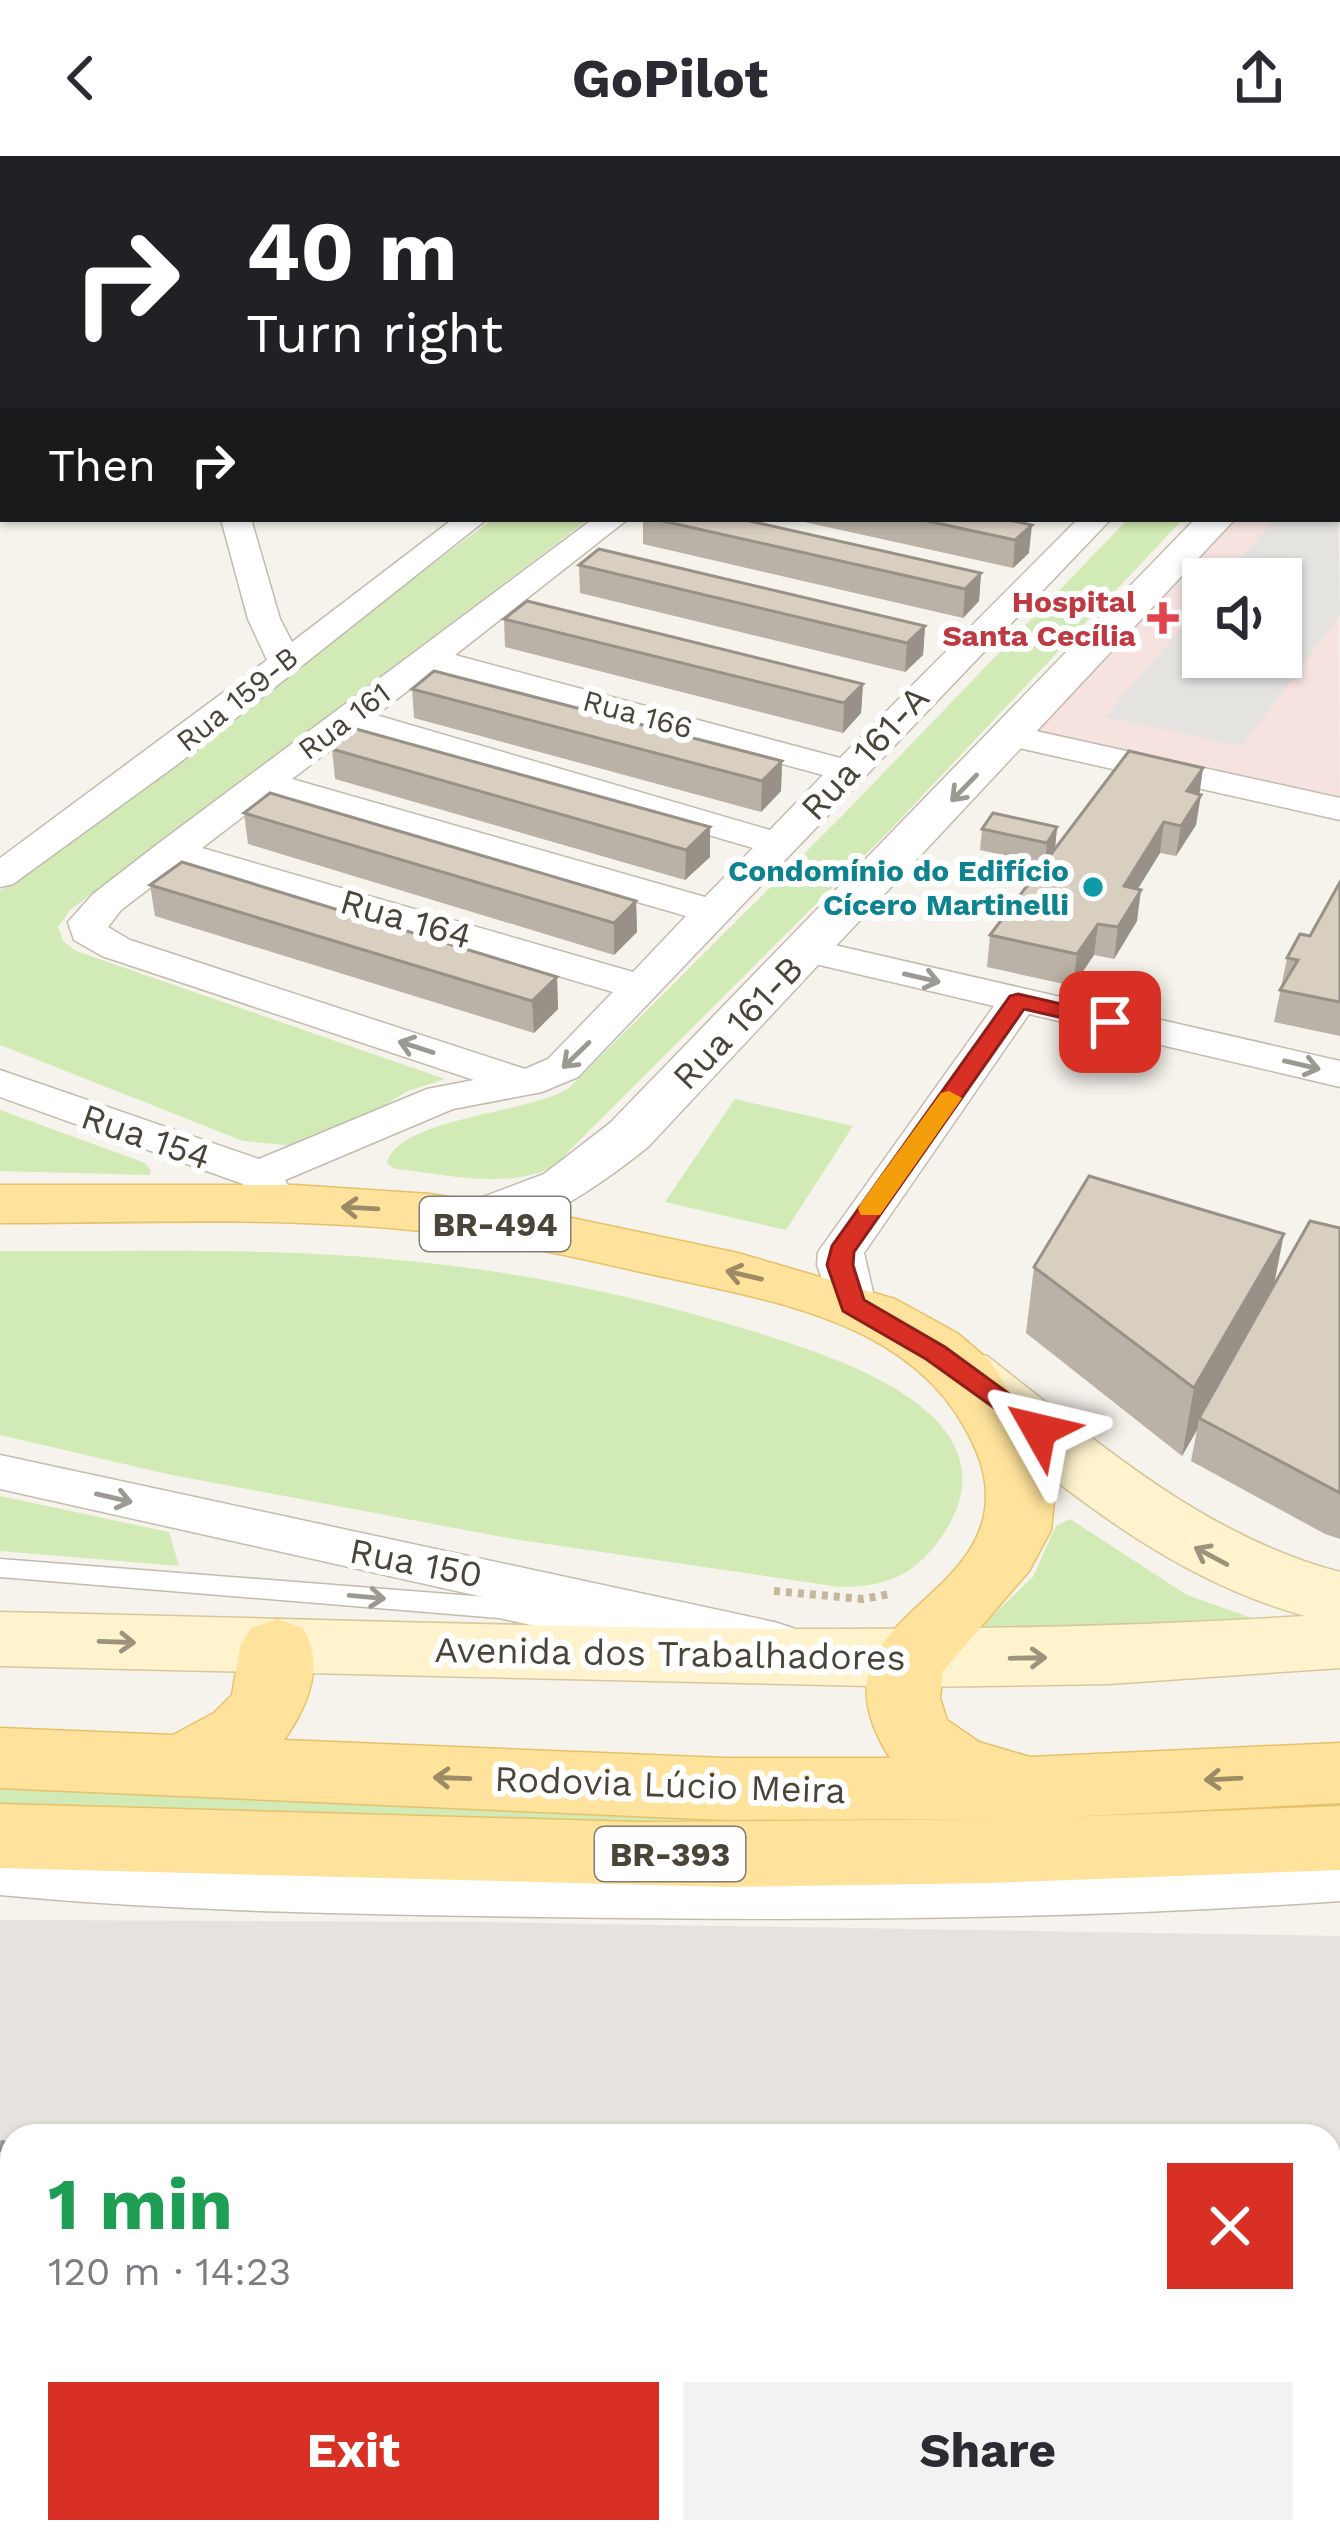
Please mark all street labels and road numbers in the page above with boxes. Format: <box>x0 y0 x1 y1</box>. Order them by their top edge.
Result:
street label: Rua 159-B <box>169 639 305 759</box>
street label: Rua 161 <box>291 675 397 767</box>
street label: Rua 161-A <box>792 677 938 829</box>
street label: Rua 166 <box>579 683 697 745</box>
street label: Rua 164 <box>335 880 477 958</box>
street label: Rua 161-B <box>664 948 812 1098</box>
street label: Rua 154 <box>76 1095 216 1179</box>
road number: BR-494 <box>420 1197 570 1251</box>
street label: Rua 150 <box>346 1530 486 1596</box>
street label: Avenida dos Trabalhadores <box>434 1629 906 1679</box>
street label: Rodovia Lúcio Meira <box>494 1758 846 1812</box>
road number: BR-393 <box>595 1827 745 1881</box>

